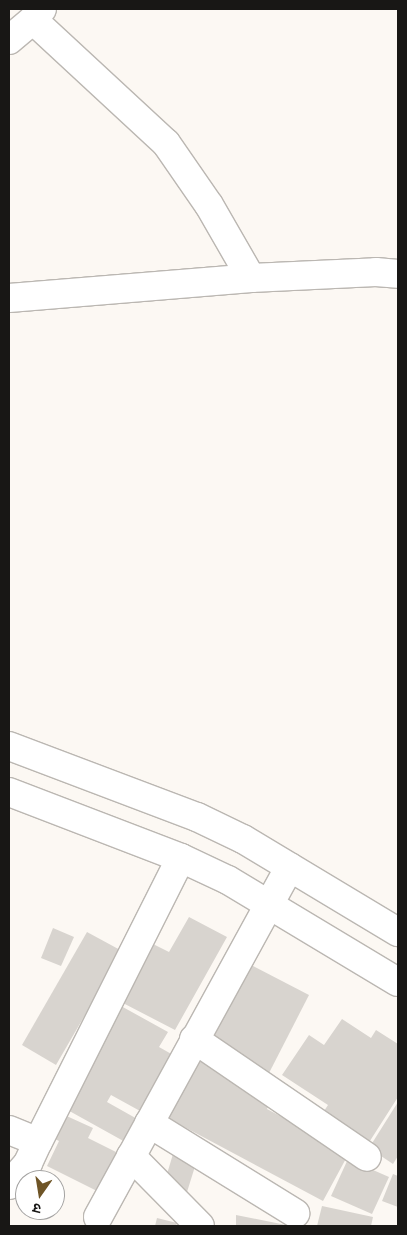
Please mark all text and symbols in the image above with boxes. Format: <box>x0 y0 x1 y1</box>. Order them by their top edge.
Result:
north arrow <box>15 1170 65 1220</box>
text: उ <box>31 1199 43 1218</box>

